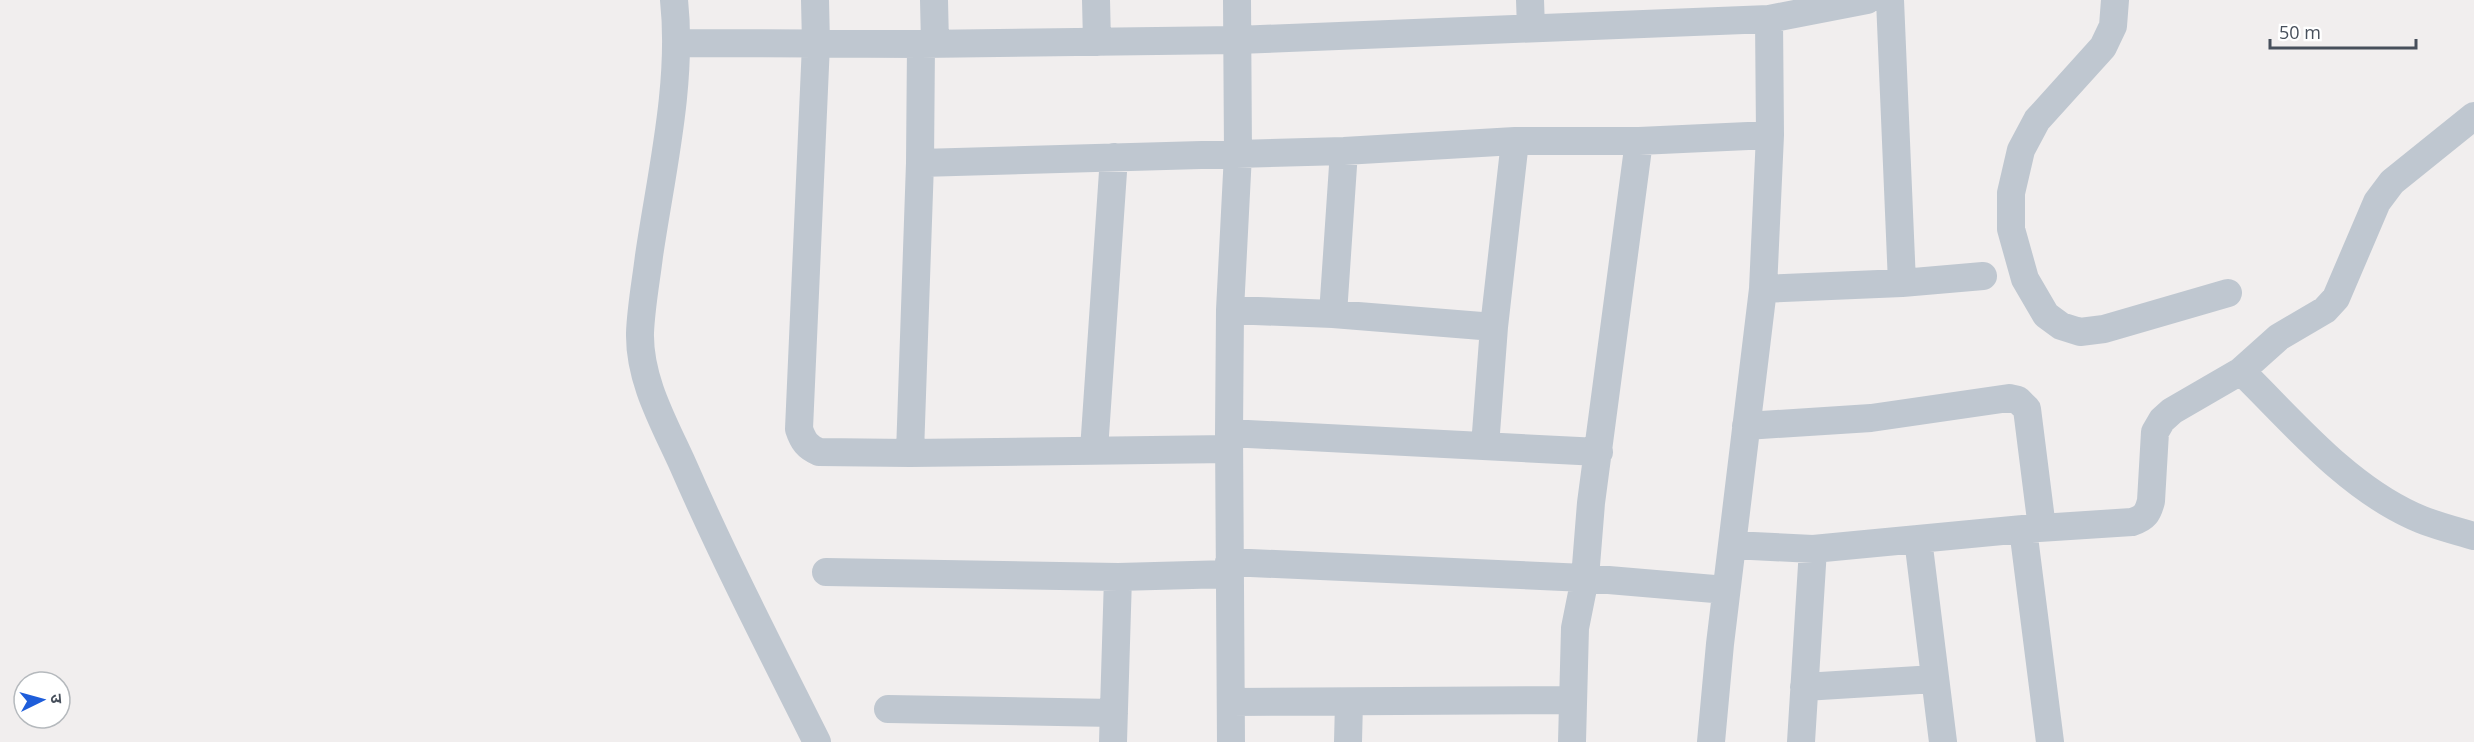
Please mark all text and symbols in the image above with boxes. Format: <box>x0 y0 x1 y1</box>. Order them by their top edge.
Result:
scale bar <box>2270 12 2416 50</box>
text: 50 m <box>2279 20 2321 44</box>
north arrow <box>12 670 72 730</box>
text: उ <box>46 693 68 705</box>

